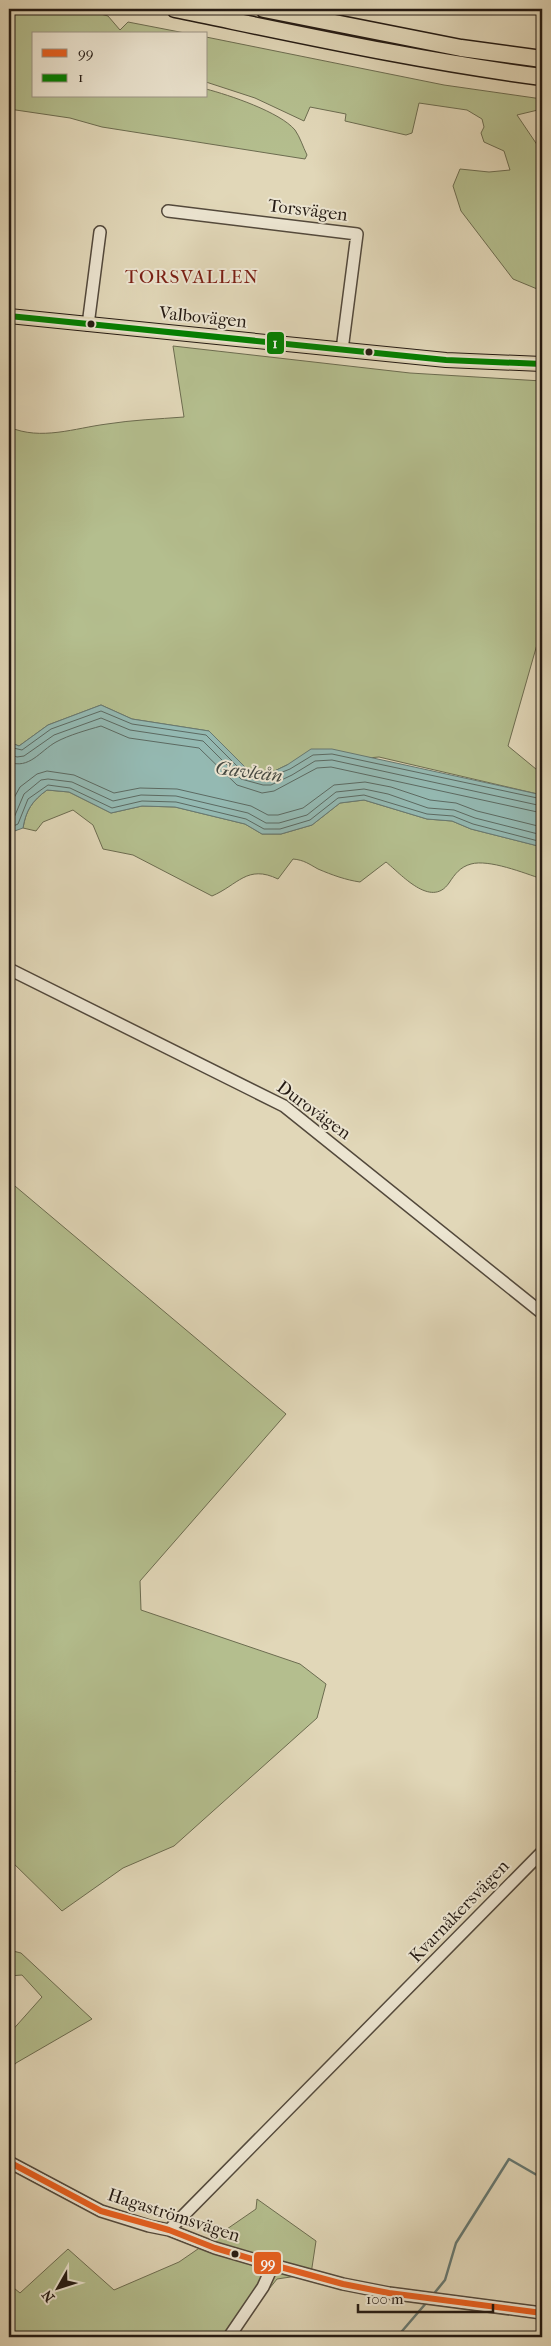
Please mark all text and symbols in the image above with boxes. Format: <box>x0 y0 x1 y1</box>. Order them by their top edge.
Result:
legend <box>32 32 208 98</box>
text: 99 <box>78 44 94 62</box>
text: 1 <box>78 68 83 86</box>
street label: Torsvägen <box>267 195 349 226</box>
district label: TORSVALLEN <box>125 266 259 288</box>
street label: Valbovägen <box>157 302 248 333</box>
unlabelled marker <box>86 319 96 329</box>
line badge: 1 <box>266 331 285 355</box>
text: 1 <box>273 335 278 352</box>
unlabelled marker <box>364 347 374 357</box>
water label: Gavleån <box>214 757 284 787</box>
street label: Durovägen <box>273 1077 355 1145</box>
street label: Kvarnåkersvägen <box>405 1855 514 1967</box>
street label: Hagaströmsvägen <box>105 2184 243 2247</box>
unlabelled marker <box>230 2249 240 2259</box>
line badge: 99 <box>253 2251 282 2275</box>
text: 99 <box>260 2255 275 2272</box>
north arrow <box>32 2264 82 2314</box>
scale bar <box>358 2281 494 2313</box>
text: N <box>38 2286 58 2305</box>
text: 100 m <box>366 2290 404 2308</box>

